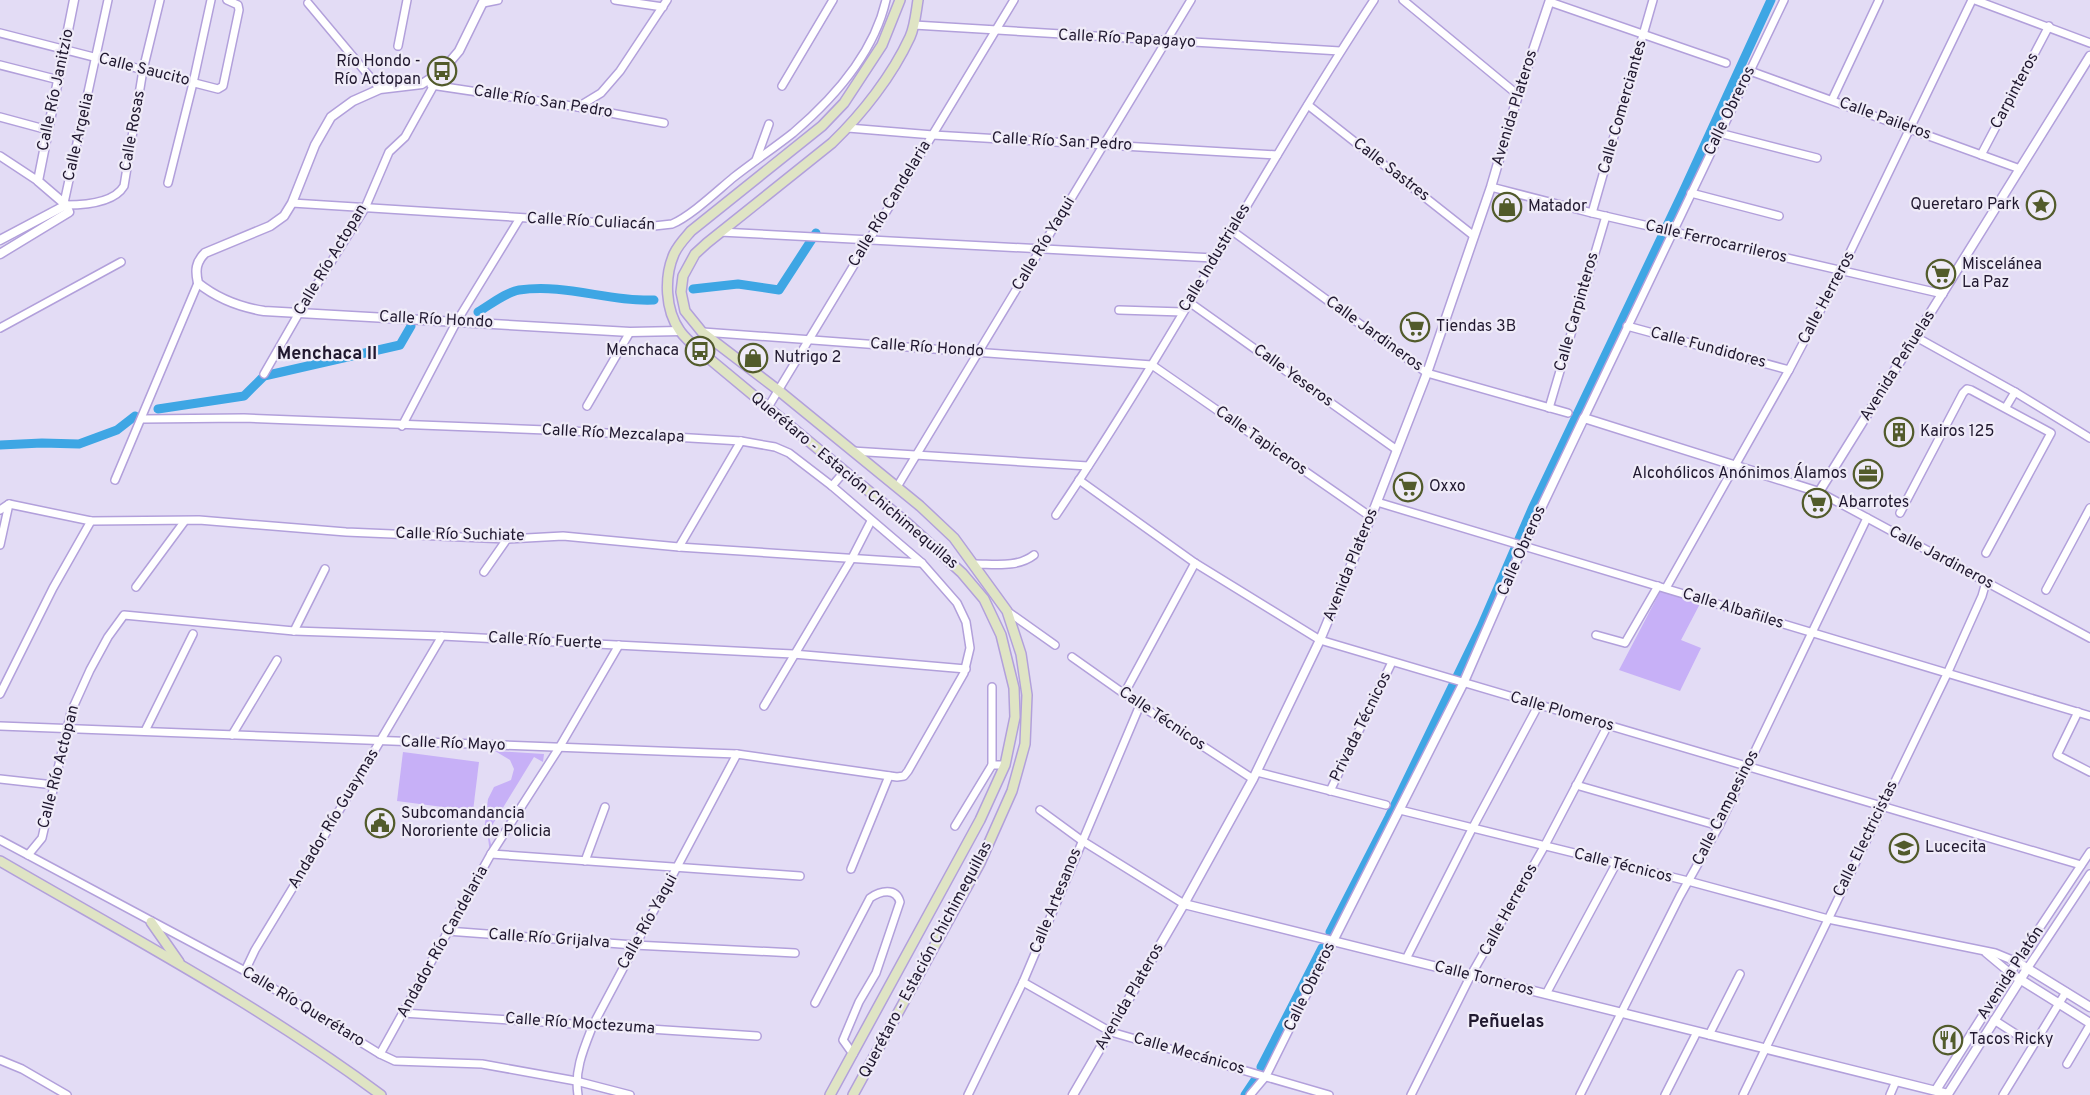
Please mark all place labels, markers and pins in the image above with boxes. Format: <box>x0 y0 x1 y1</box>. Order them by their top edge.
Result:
place label: Río Hondo - Río Actopan <box>334 52 421 90</box>
bus stop icon: Río Hondo - Río Actopan <box>426 55 458 87</box>
place icon: Queretaro Park <box>2025 189 2057 221</box>
shop icon: Matador <box>1491 191 1523 223</box>
place label: Queretaro Park <box>1910 195 2020 215</box>
place label: Matador <box>1528 197 1587 217</box>
place label: Miscelánea La Paz <box>1962 255 2042 293</box>
supermarket icon: Miscelánea La Paz <box>1925 258 1957 290</box>
supermarket icon: Tiendas 3B <box>1399 311 1431 343</box>
place label: Tiendas 3B <box>1436 317 1516 337</box>
bus stop icon: Menchaca <box>684 335 716 367</box>
place label: Menchaca <box>606 341 679 361</box>
shop icon: Nutrigo 2 <box>737 342 769 374</box>
place label: Nutrigo 2 <box>774 348 841 368</box>
building icon: Kairos 125 <box>1883 416 1915 448</box>
place label: Kairos 125 <box>1920 422 1994 442</box>
office icon: Alcohólicos Anónimos Álamos <box>1852 458 1884 490</box>
place label: Alcohólicos Anónimos Álamos <box>1632 462 1847 484</box>
supermarket icon: Oxxo <box>1392 471 1424 503</box>
place label: Oxxo <box>1429 477 1466 497</box>
supermarket icon: Abarrotes <box>1801 487 1833 519</box>
place label: Abarrotes <box>1838 493 1909 513</box>
place label: Subcomandancia Nororiente de Policia <box>401 804 551 842</box>
public building icon: Subcomandancia Nororiente de Policia <box>364 807 396 839</box>
school or university icon: Lucecita <box>1888 832 1920 864</box>
place label: Lucecita <box>1925 838 1986 858</box>
restaurant icon: Tacos Ricky <box>1932 1024 1964 1056</box>
place label: Tacos Ricky <box>1969 1030 2054 1050</box>

